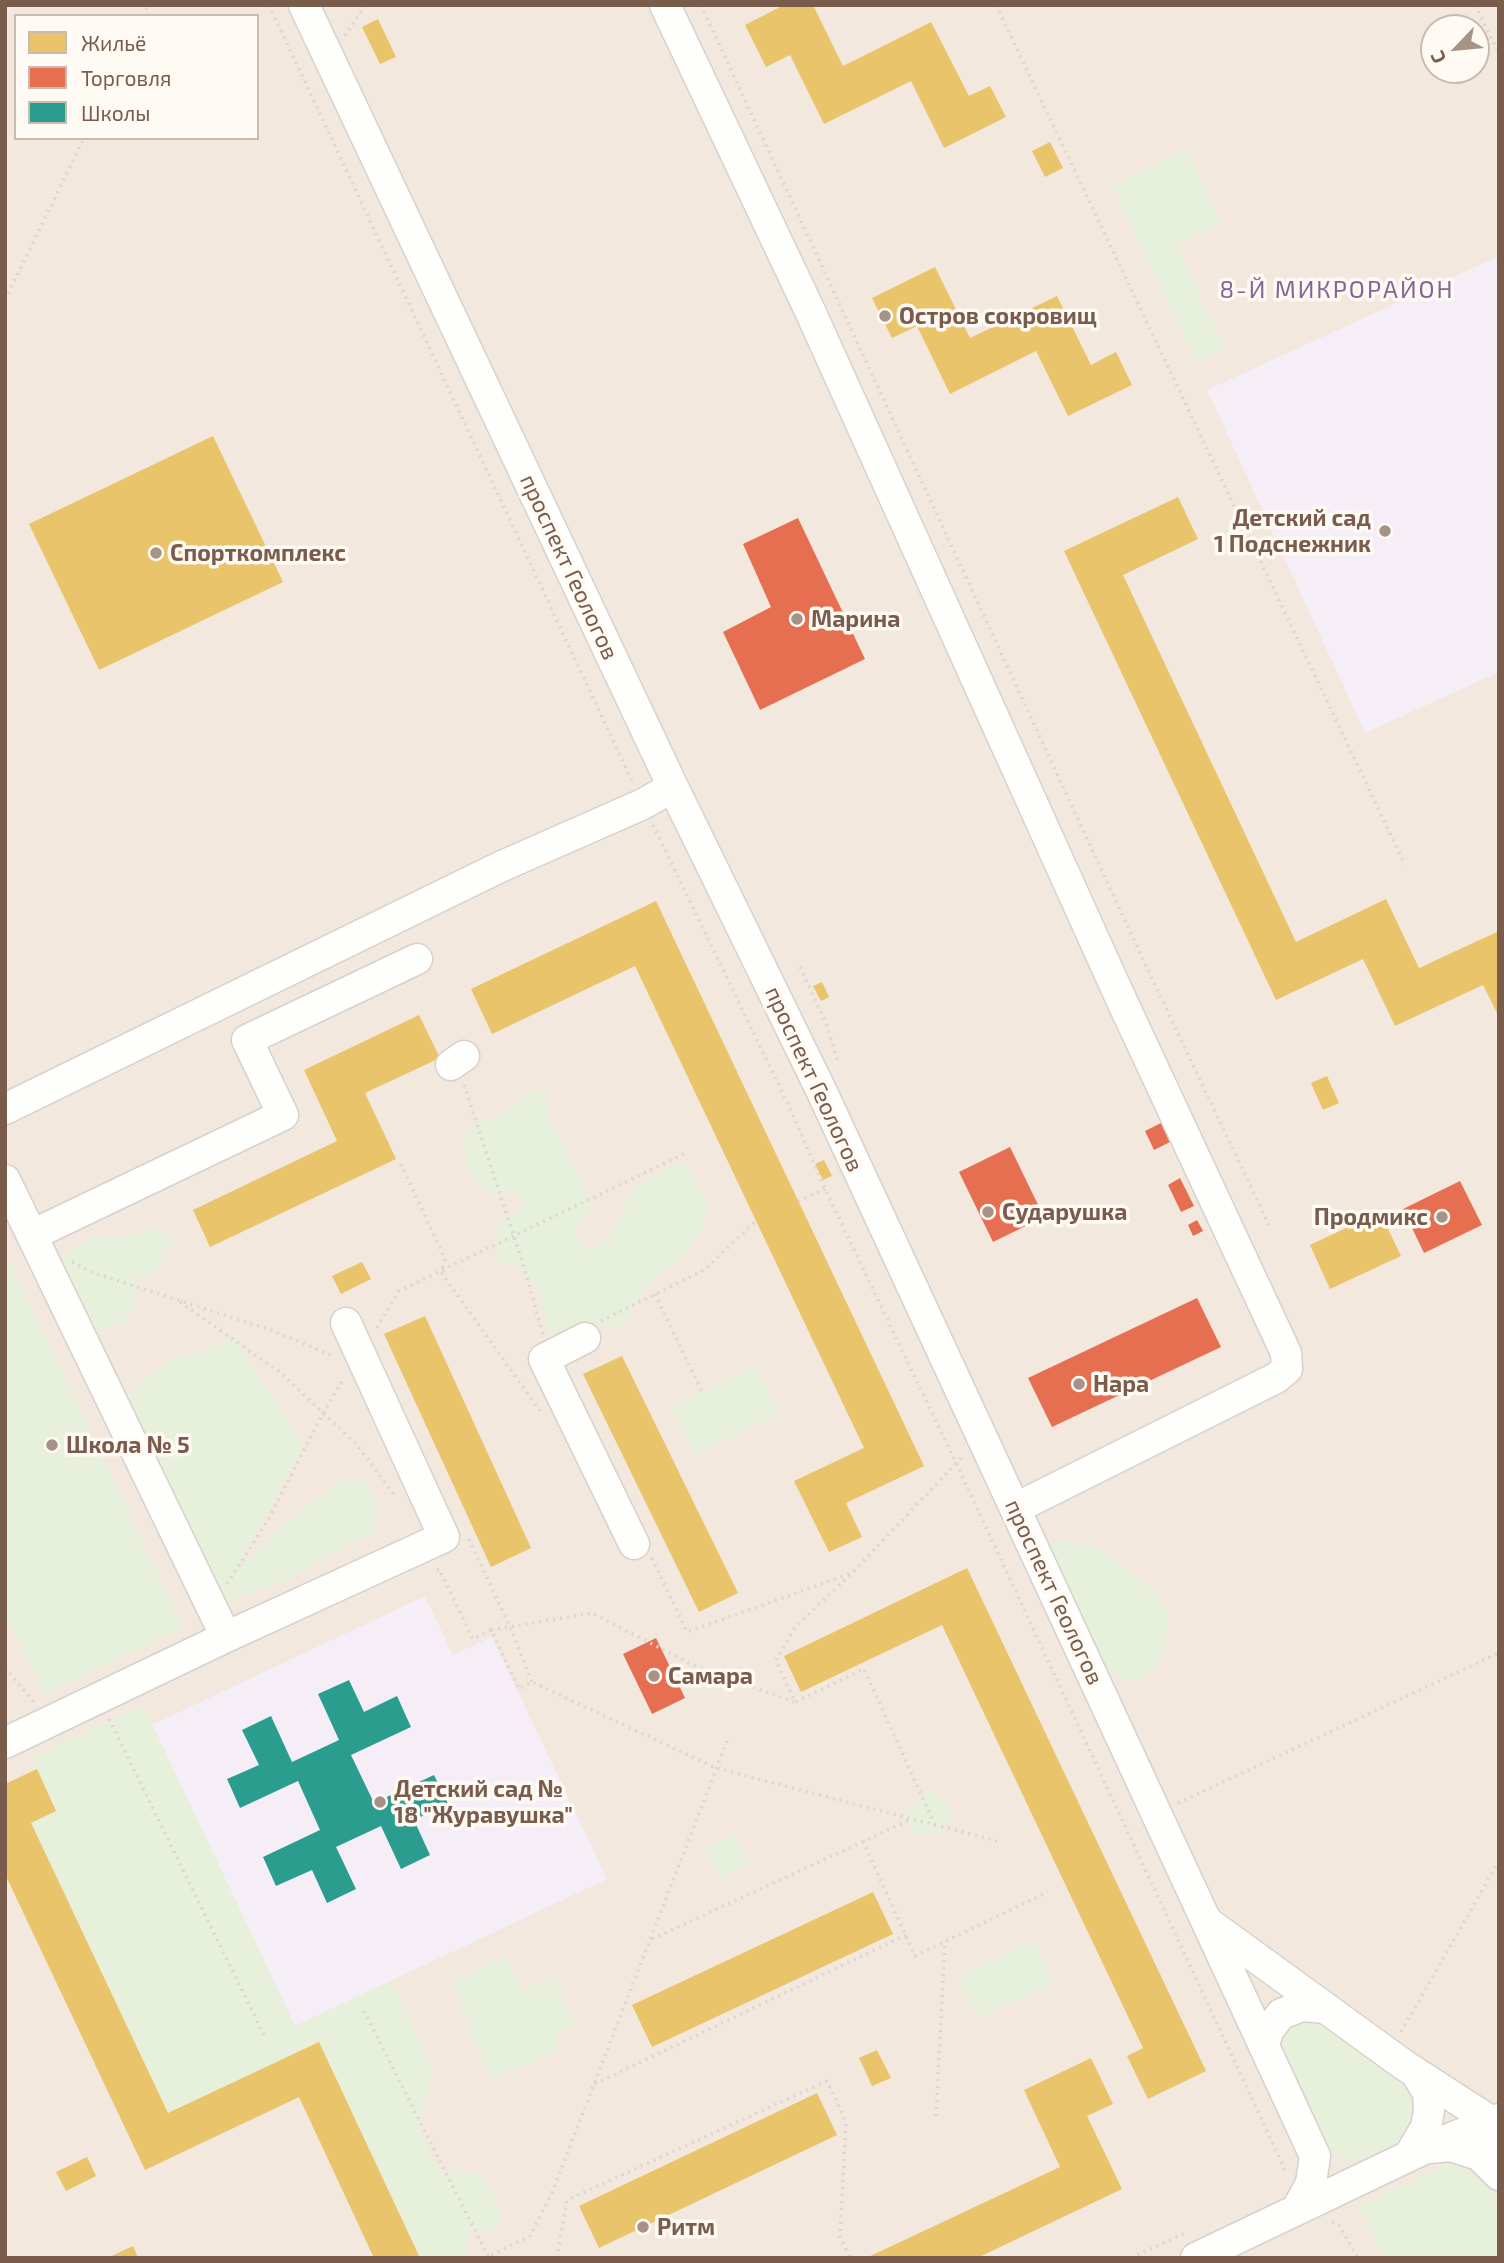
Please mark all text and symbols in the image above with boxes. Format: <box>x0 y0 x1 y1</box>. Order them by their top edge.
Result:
legend <box>14 14 259 140</box>
north arrow <box>1420 14 1490 84</box>
text: Жильё <box>81 30 146 55</box>
text: С <box>1425 47 1450 68</box>
text: Торговля <box>81 65 171 90</box>
text: Школы <box>81 100 150 125</box>
district label: 8-Й МИКРОРАЙОН <box>1221 276 1453 304</box>
place label: Остров сокровищ <box>899 302 1097 330</box>
marker: Остров сокровищ <box>877 308 893 324</box>
street label: проспект Геологов <box>514 470 624 664</box>
place label: Детский сад 1 Подснежник <box>1214 504 1371 558</box>
marker: Детский сад 1 Подснежник <box>1377 523 1393 539</box>
place label: Спорткомплекс <box>170 539 346 567</box>
marker: Спорткомплекс <box>148 545 164 561</box>
place label: Марина <box>811 605 900 633</box>
marker: Марина <box>789 611 805 627</box>
street label: проспект Геологов <box>759 982 869 1176</box>
place label: Сударушка <box>1002 1198 1127 1226</box>
place label: Продмикс <box>1314 1203 1428 1231</box>
marker: Сударушка <box>980 1204 996 1220</box>
marker: Продмикс <box>1434 1209 1450 1225</box>
place label: Нара <box>1093 1370 1149 1398</box>
marker: Нара <box>1071 1376 1087 1392</box>
place label: Школа № 5 <box>66 1431 190 1459</box>
marker: Школа № 5 <box>44 1437 60 1453</box>
street label: проспект Геологов <box>999 1495 1109 1689</box>
place label: Самара <box>668 1662 753 1690</box>
marker: Самара <box>646 1668 662 1684</box>
place label: Детский сад № 18 "Журавушка" <box>394 1775 573 1829</box>
marker: Детский сад № 18 "Журавушка" <box>372 1794 388 1810</box>
place label: Ритм <box>657 2213 715 2241</box>
marker: Ритм <box>635 2219 651 2235</box>

